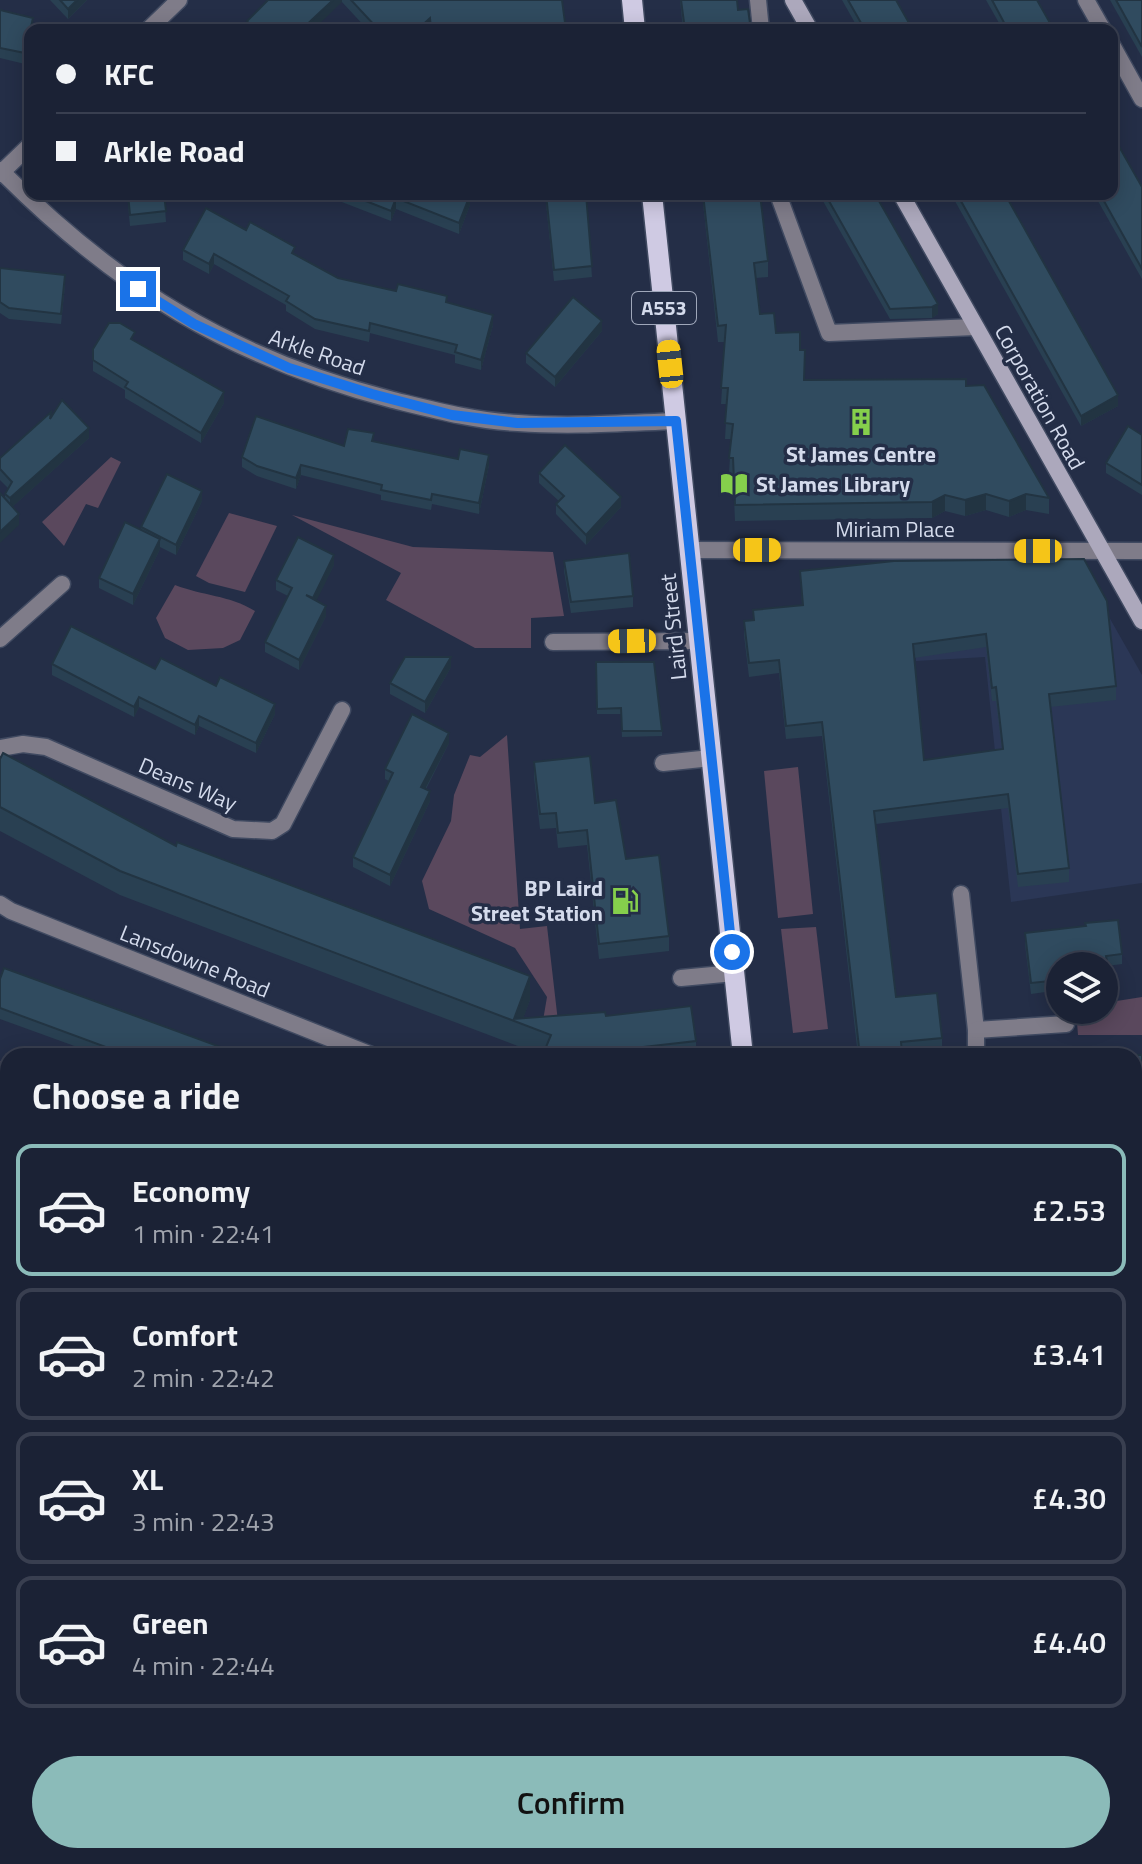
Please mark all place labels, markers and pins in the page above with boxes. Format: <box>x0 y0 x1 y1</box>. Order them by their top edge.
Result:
building icon: St James Centre <box>846 407 876 437</box>
place label: St James Centre <box>786 437 936 471</box>
place label: St James Library <box>756 467 910 501</box>
library icon: St James Library <box>719 469 749 499</box>
place label: BP Laird Street Station <box>471 871 603 930</box>
fuel station icon: BP Laird Street Station <box>610 886 640 916</box>

